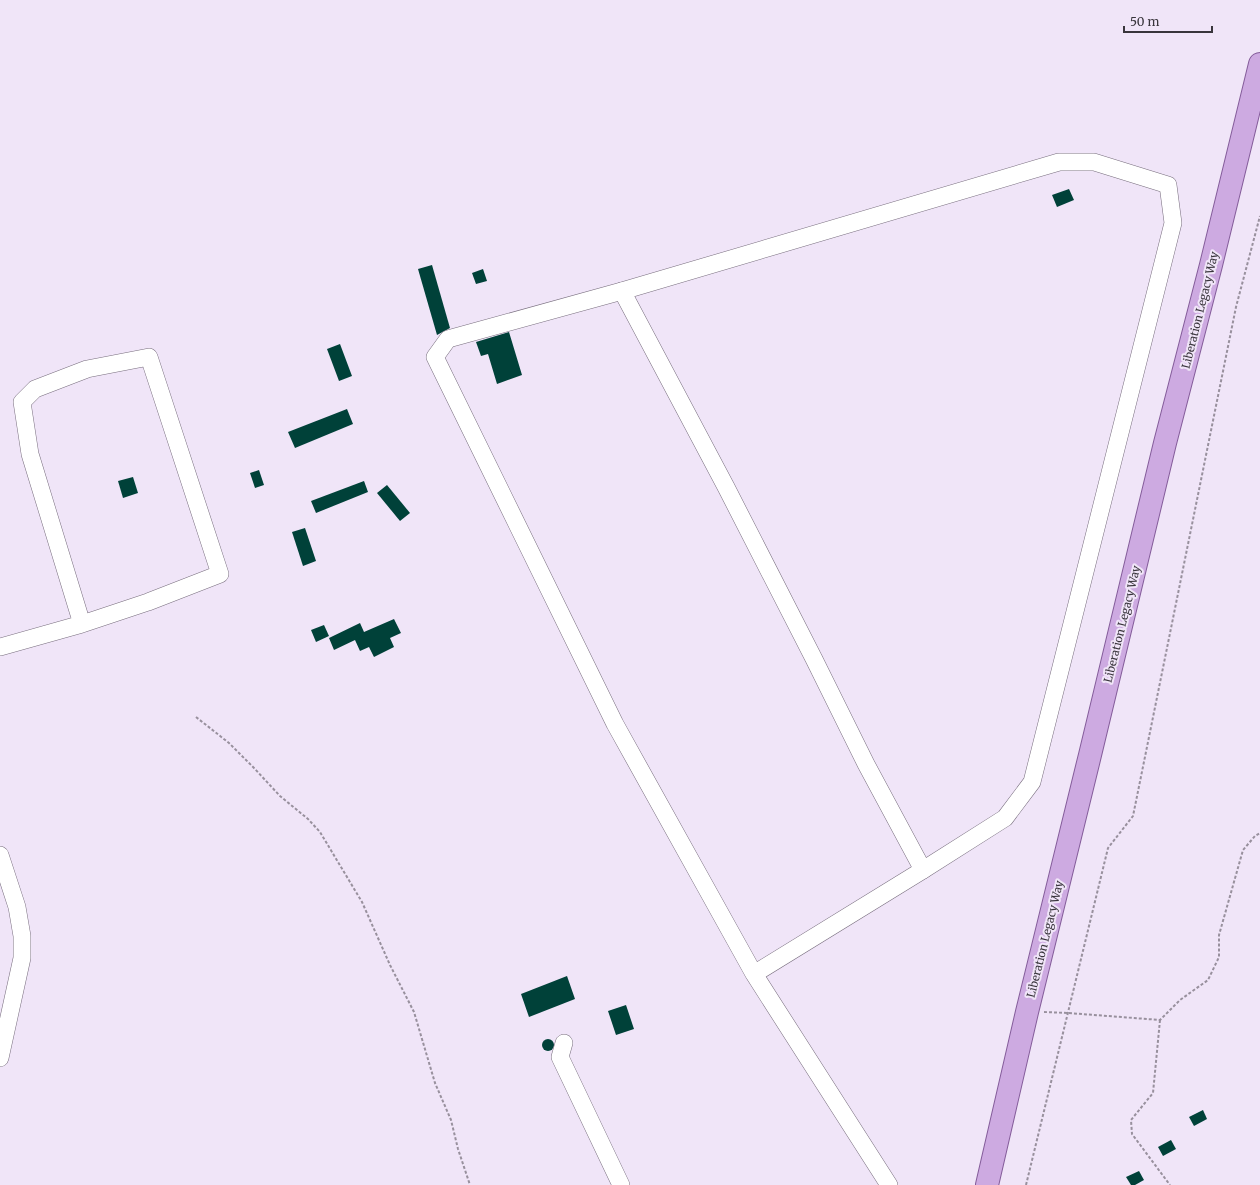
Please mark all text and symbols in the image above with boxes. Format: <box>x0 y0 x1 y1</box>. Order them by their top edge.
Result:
scale bar <box>1124 8 1212 34</box>
text: 50 m <box>1130 14 1159 29</box>
street label: Liberation Legacy Way <box>1179 249 1221 370</box>
street label: Liberation Legacy Way <box>1101 563 1143 684</box>
street label: Liberation Legacy Way <box>1024 878 1066 999</box>

